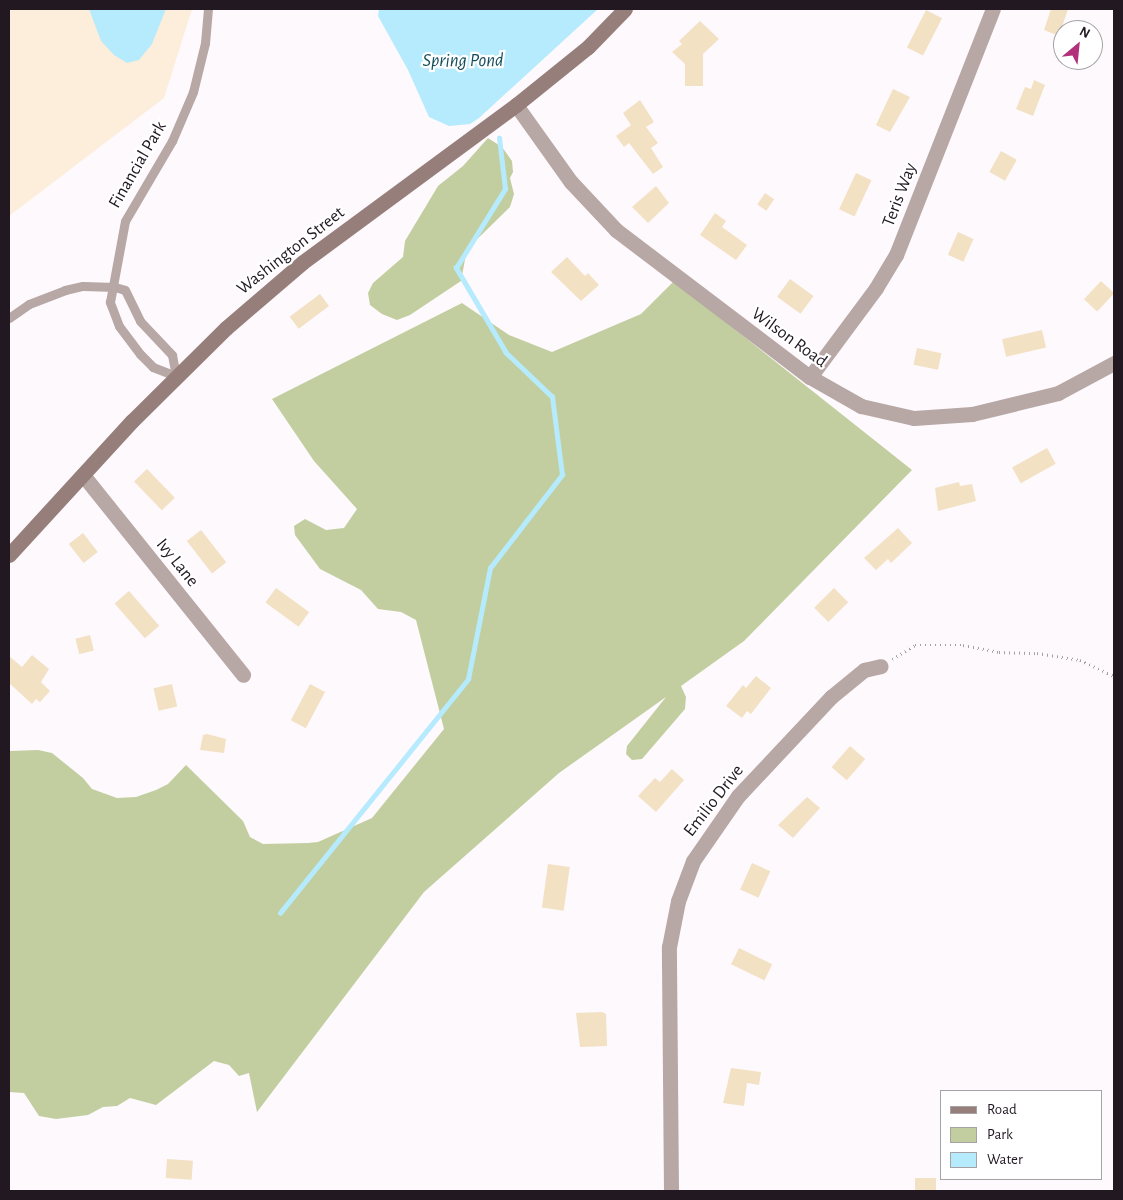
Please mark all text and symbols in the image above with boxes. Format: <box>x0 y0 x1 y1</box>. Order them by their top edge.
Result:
north arrow <box>1053 20 1103 70</box>
text: N <box>1077 24 1092 41</box>
water label: Spring Pond <box>423 50 503 72</box>
street label: Financial Park <box>104 118 172 212</box>
street label: Teris Way <box>878 160 922 230</box>
street label: Washington Street <box>233 202 349 300</box>
street label: Wilson Road <box>747 303 831 373</box>
street label: Ivy Lane <box>151 535 203 591</box>
street label: Emilio Drive <box>679 761 749 841</box>
legend <box>940 1090 1103 1180</box>
text: Road <box>987 1102 1017 1117</box>
text: Park <box>987 1127 1013 1142</box>
text: Water <box>987 1152 1023 1167</box>

